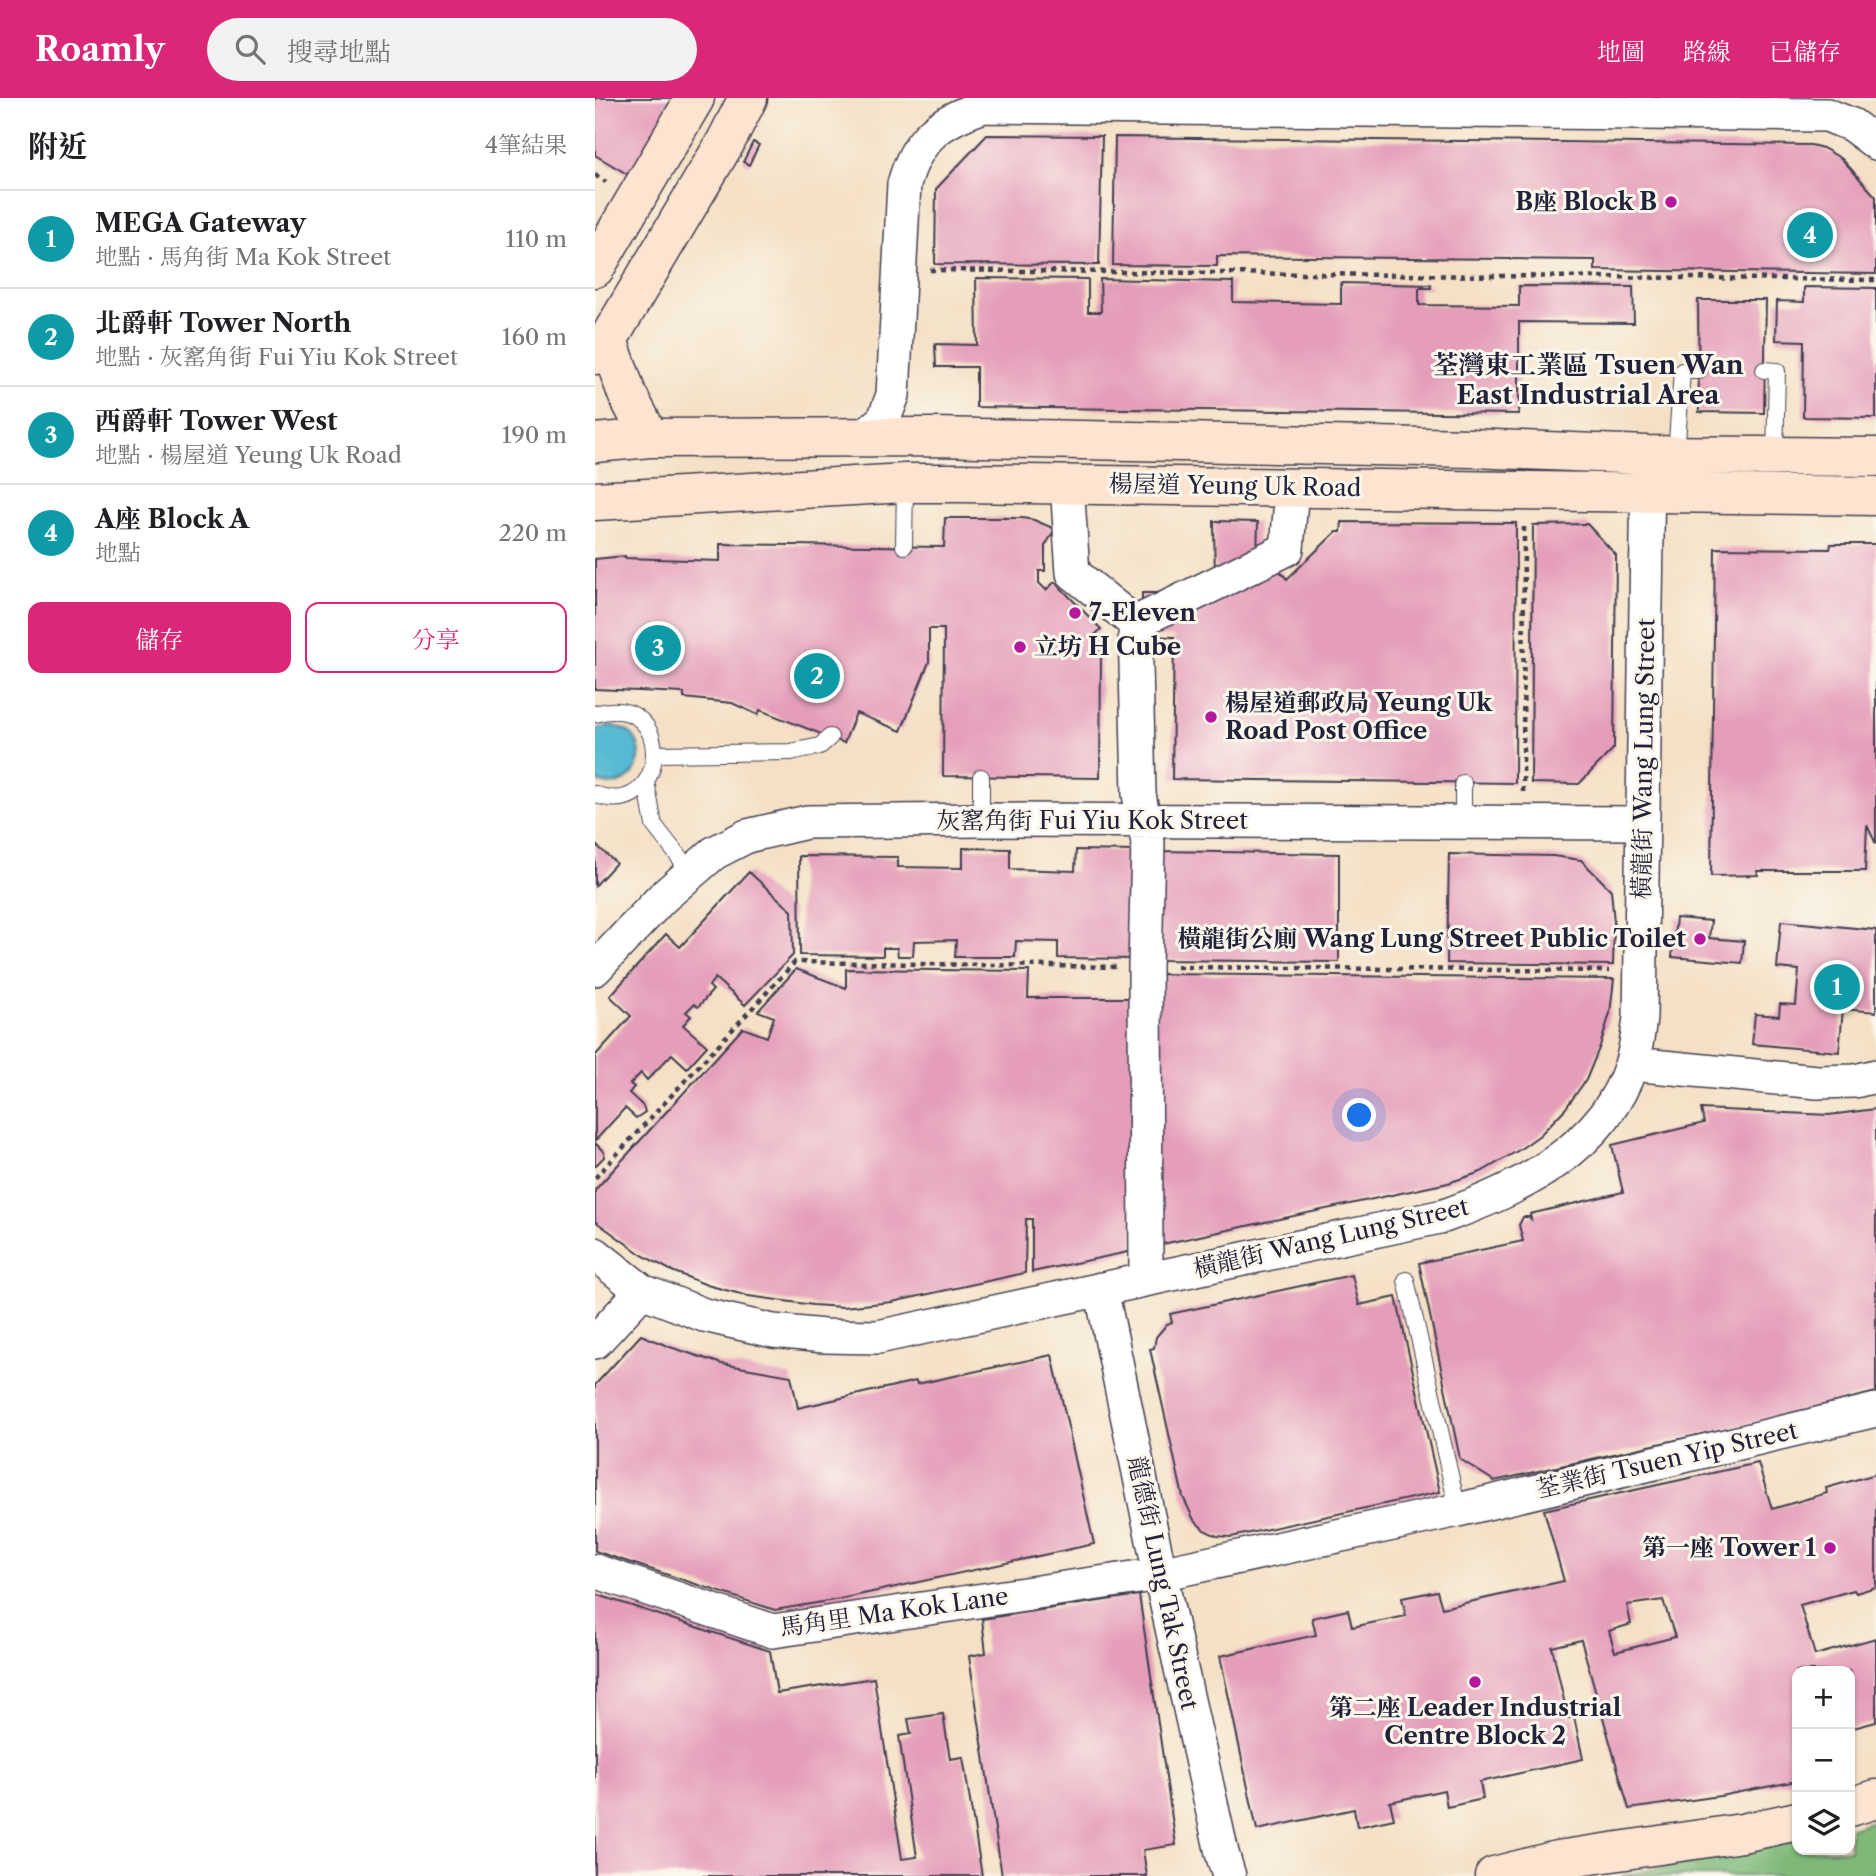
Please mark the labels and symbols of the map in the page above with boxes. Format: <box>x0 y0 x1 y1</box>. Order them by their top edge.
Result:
place label: B座 Block B <box>1515 187 1657 216</box>
marker: B座 Block B <box>1663 194 1679 210</box>
pin: 4 <box>1787 209 1833 261</box>
district label: 荃灣東工業區 Tsuen Wan East Industrial Area <box>1432 349 1744 411</box>
street label: 楊屋道 Yeung Uk Road <box>1108 469 1362 502</box>
place label: 7-Eleven <box>1089 598 1196 627</box>
marker: 7-Eleven <box>1067 605 1083 621</box>
street label: 橫龍街 Wang Lung Street <box>1627 617 1660 900</box>
pin: 3 <box>635 622 681 674</box>
place label: 立坊 H Cube <box>1034 632 1181 661</box>
marker: 立坊 H Cube <box>1012 639 1028 655</box>
pin: 2 <box>794 650 840 702</box>
place label: 楊屋道郵政局 Yeung Uk Road Post Office <box>1225 688 1493 745</box>
marker: 楊屋道郵政局 Yeung Uk Road Post Office <box>1203 709 1219 725</box>
street label: 灰窰角街 Fui Yiu Kok Street <box>936 806 1248 835</box>
place label: 橫龍街公廁 Wang Lung Street Public Toilet <box>1177 924 1686 953</box>
marker: 橫龍街公廁 Wang Lung Street Public Toilet <box>1692 931 1708 947</box>
pin: 1 <box>1814 961 1860 1013</box>
your location <box>1342 1098 1376 1132</box>
street label: 橫龍街 Wang Lung Street <box>1190 1192 1472 1283</box>
street label: 荃業街 Tsuen Yip Street <box>1533 1415 1801 1504</box>
street label: 龍德街 Lung Tak Street <box>1122 1453 1205 1713</box>
place label: 第一座 Tower 1 <box>1642 1533 1816 1562</box>
marker: 第一座 Tower 1 <box>1822 1540 1838 1556</box>
street label: 馬角里 Ma Kok Lane <box>778 1581 1010 1642</box>
marker: 第二座 Leader Industrial Centre Block 2 <box>1467 1674 1483 1690</box>
place label: 第二座 Leader Industrial Centre Block 2 <box>1329 1693 1621 1750</box>

